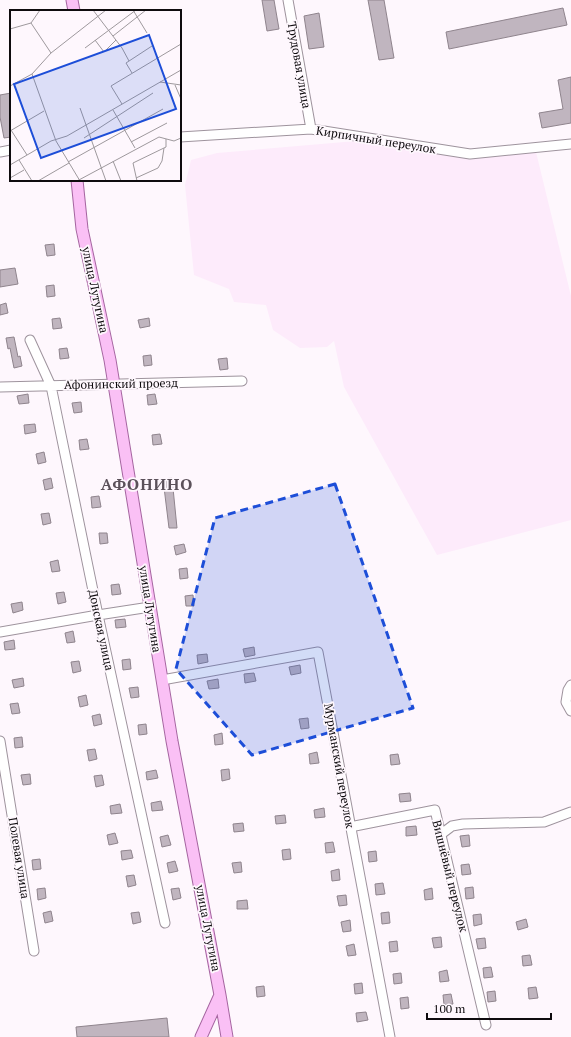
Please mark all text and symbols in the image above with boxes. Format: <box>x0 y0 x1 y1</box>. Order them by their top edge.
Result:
inset map <box>10 10 181 181</box>
street label: Трудовая улица <box>284 20 314 109</box>
street label: Кирпичный переулок <box>315 123 438 156</box>
street label: улица Лутугина <box>79 244 112 334</box>
street label: Афонинский проезд <box>64 375 178 392</box>
district label: АФОНИНО <box>101 473 193 495</box>
street label: улица Лутугина <box>136 563 165 653</box>
street label: Донская улица <box>86 588 117 672</box>
street label: Мурманский переулок <box>321 702 358 830</box>
street label: Полевая улица <box>6 816 33 900</box>
street label: Вишнёвый переулок <box>429 818 472 934</box>
street label: улица Лутугина <box>193 882 224 972</box>
scale bar <box>427 995 551 1021</box>
text: 100 m <box>433 1001 466 1016</box>

